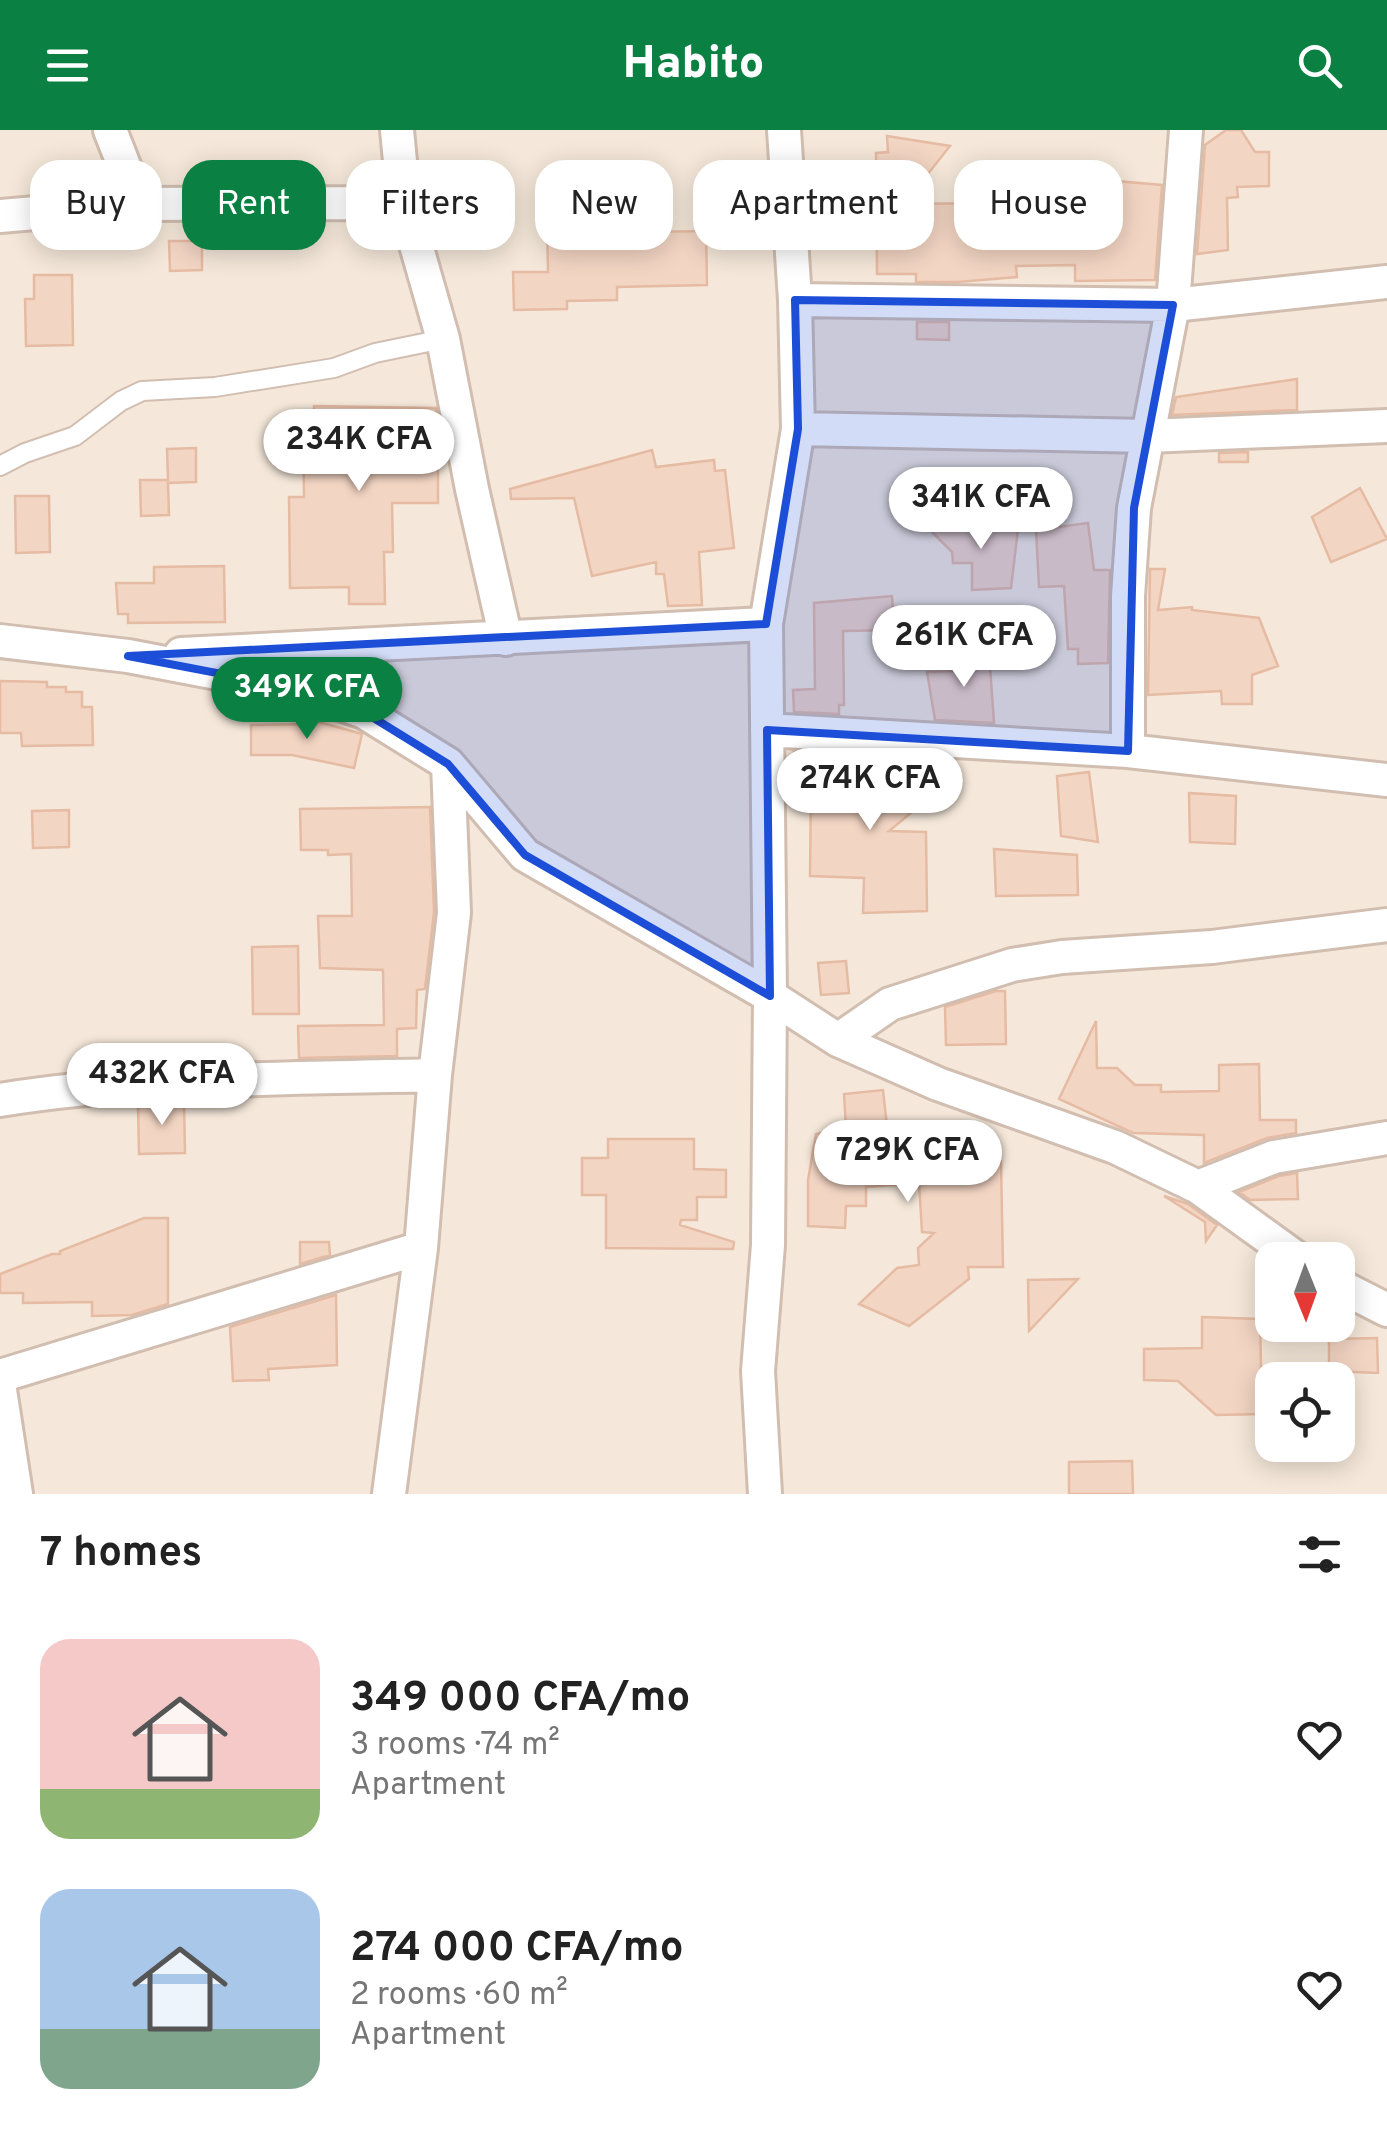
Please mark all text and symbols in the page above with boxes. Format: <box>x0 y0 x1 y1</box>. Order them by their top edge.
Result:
text: Habito <box>623 37 764 94</box>
icon: menu <box>40 38 95 93</box>
icon: search <box>1292 38 1347 93</box>
chip: Buy <box>30 160 162 250</box>
chip: Rent <box>182 160 326 250</box>
chip: Filters <box>346 160 515 250</box>
chip: New <box>535 160 673 250</box>
chip: Apartment <box>693 160 934 250</box>
chip: House <box>954 160 1123 250</box>
pin: 234K CFA <box>256 409 462 494</box>
text: 234K CFA <box>285 421 433 461</box>
pin: 341K CFA <box>878 467 1084 552</box>
text: 341K CFA <box>911 479 1051 519</box>
pin: 261K CFA <box>861 605 1067 690</box>
text: 261K CFA <box>894 617 1034 657</box>
pin: 349K CFA <box>204 657 410 742</box>
text: 349K CFA <box>233 669 381 709</box>
pin: 274K CFA <box>767 748 973 833</box>
text: 274K CFA <box>799 760 941 800</box>
pin: 432K CFA <box>59 1043 265 1128</box>
text: 432K CFA <box>89 1055 235 1095</box>
pin: 729K CFA <box>805 1120 1011 1205</box>
text: 729K CFA <box>836 1132 980 1172</box>
north arrow <box>1255 1242 1355 1342</box>
map controls <box>1255 1242 1355 1462</box>
button: locate <box>1255 1362 1355 1462</box>
icon: filters <box>1292 1527 1347 1582</box>
text: 7 homes <box>40 1528 202 1581</box>
text: 349 000 CFA/mo <box>350 1673 690 1726</box>
icon: home <box>120 1679 240 1799</box>
icon: heart <box>1292 1712 1347 1767</box>
text: 3 rooms · 74 m² <box>350 1726 560 1766</box>
text: Apartment <box>350 1766 506 1806</box>
text: 274 000 CFA/mo <box>350 1923 684 1976</box>
icon: home <box>120 1929 240 2049</box>
icon: heart <box>1292 1962 1347 2017</box>
text: 2 rooms · 60 m² <box>350 1976 568 2016</box>
text: Apartment <box>350 2016 506 2056</box>

